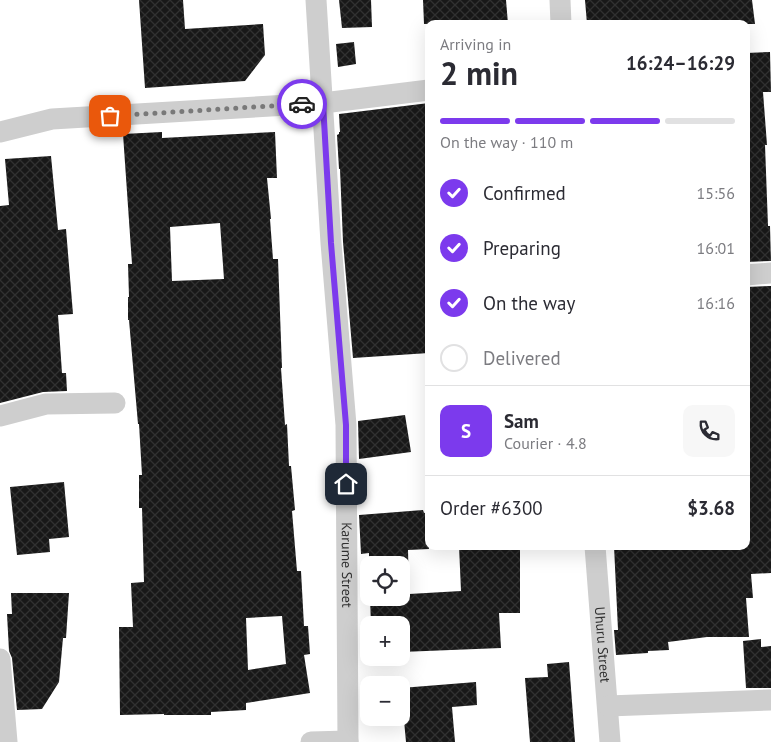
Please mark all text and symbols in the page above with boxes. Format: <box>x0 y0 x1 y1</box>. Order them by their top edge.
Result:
text: Arriving in <box>440 34 511 54</box>
text: 16:24–16:29 <box>626 51 735 75</box>
text: 2 min <box>440 52 518 94</box>
courier <box>277 79 327 129</box>
icon: car <box>288 90 316 118</box>
pin <box>89 95 131 137</box>
icon: bag <box>96 102 124 130</box>
text: On the way · 110 m <box>440 132 573 152</box>
icon: check <box>440 179 468 207</box>
text: Confirmed <box>483 181 566 205</box>
text: 15:56 <box>697 183 735 203</box>
icon: check <box>440 234 468 262</box>
text: Preparing <box>483 236 561 260</box>
text: 16:01 <box>697 238 735 258</box>
icon: check <box>440 289 468 317</box>
text: On the way <box>483 291 575 315</box>
text: 16:16 <box>697 293 735 313</box>
text: Delivered <box>483 346 561 370</box>
button: phone <box>683 405 735 457</box>
text: Sam <box>504 409 539 433</box>
text: S <box>461 419 471 443</box>
text: Courier · 4.8 <box>504 433 587 453</box>
pin <box>325 463 367 505</box>
icon: home <box>332 470 360 498</box>
text: Order #6300 <box>440 496 543 520</box>
text: $3.68 <box>687 496 735 520</box>
street label: Karume Street <box>338 522 356 608</box>
map controls <box>360 556 410 726</box>
button: locate <box>360 556 410 606</box>
street label: Uhuru Street <box>591 606 614 684</box>
button: + <box>360 616 410 666</box>
button: − <box>360 676 410 726</box>

